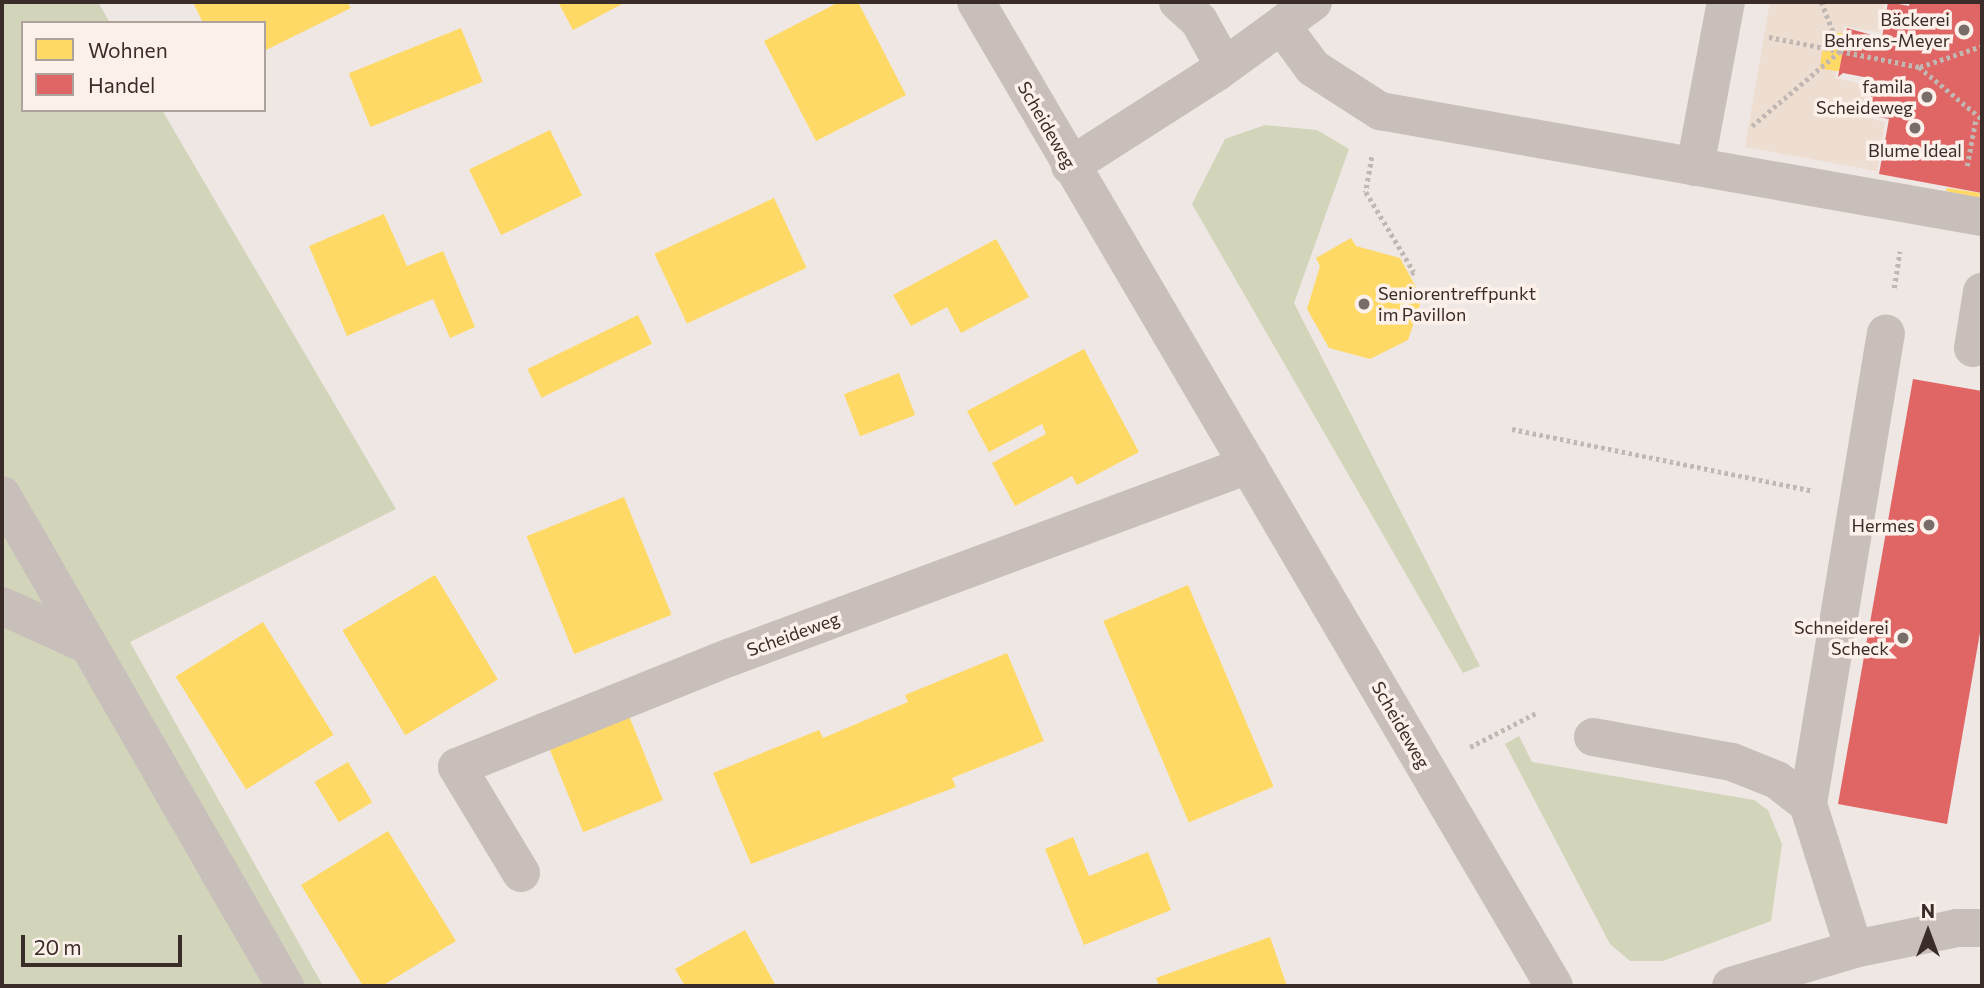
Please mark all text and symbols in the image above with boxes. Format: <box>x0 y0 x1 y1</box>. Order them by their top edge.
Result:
place label: Bäckerei Behrens-Meyer <box>1824 9 1950 52</box>
legend <box>21 21 266 112</box>
marker: Bäckerei Behrens-Meyer <box>1956 22 1972 38</box>
text: Wohnen <box>88 37 168 62</box>
text: Handel <box>88 72 155 97</box>
place label: famila Scheideweg <box>1816 76 1913 119</box>
street label: Scheideweg <box>1013 78 1081 172</box>
marker: famila Scheideweg <box>1919 89 1935 105</box>
marker: Blume Ideal <box>1907 120 1923 136</box>
place label: Blume Ideal <box>1868 139 1962 161</box>
place label: Seniorentreffpunkt im Pavillon <box>1378 283 1536 326</box>
marker: Seniorentreffpunkt im Pavillon <box>1356 296 1372 312</box>
place label: Hermes <box>1851 514 1915 536</box>
marker: Hermes <box>1921 517 1937 533</box>
street label: Scheideweg <box>744 607 842 661</box>
place label: Schneiderei Scheck <box>1794 617 1889 660</box>
marker: Schneiderei Scheck <box>1895 630 1911 646</box>
street label: Scheideweg <box>1367 678 1435 772</box>
north arrow <box>1893 897 1963 967</box>
text: N <box>1921 899 1935 922</box>
scale bar <box>24 922 186 966</box>
text: 20 m <box>34 934 82 959</box>

